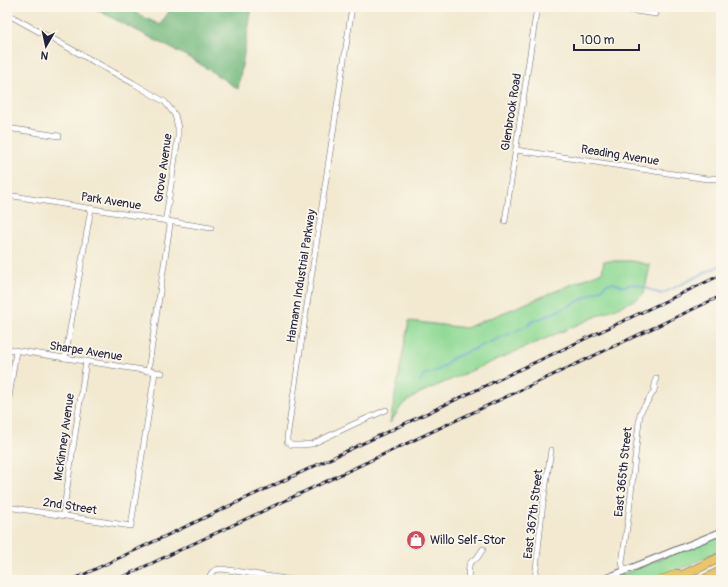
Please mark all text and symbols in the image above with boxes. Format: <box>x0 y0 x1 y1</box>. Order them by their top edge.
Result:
north arrow <box>26 26 66 66</box>
scale bar <box>574 26 639 52</box>
text: 100 m <box>580 33 615 48</box>
text: N <box>39 48 49 62</box>
street label: Glenbrook Road <box>498 72 525 152</box>
street label: Grove Avenue <box>151 133 176 203</box>
street label: Reading Avenue <box>580 142 660 169</box>
street label: Park Avenue <box>80 189 142 214</box>
street label: Hamann Industrial Parkway <box>284 208 319 344</box>
street label: Sharpe Avenue <box>48 338 124 365</box>
street label: McKinney Avenue <box>51 392 78 482</box>
street label: East 365th Street <box>611 426 636 518</box>
street label: East 367th Street <box>521 468 546 560</box>
street label: 2nd Street <box>42 495 98 518</box>
shop icon: Willo Self-Stor <box>405 529 427 551</box>
place label: Willo Self-Stor <box>430 533 506 548</box>

